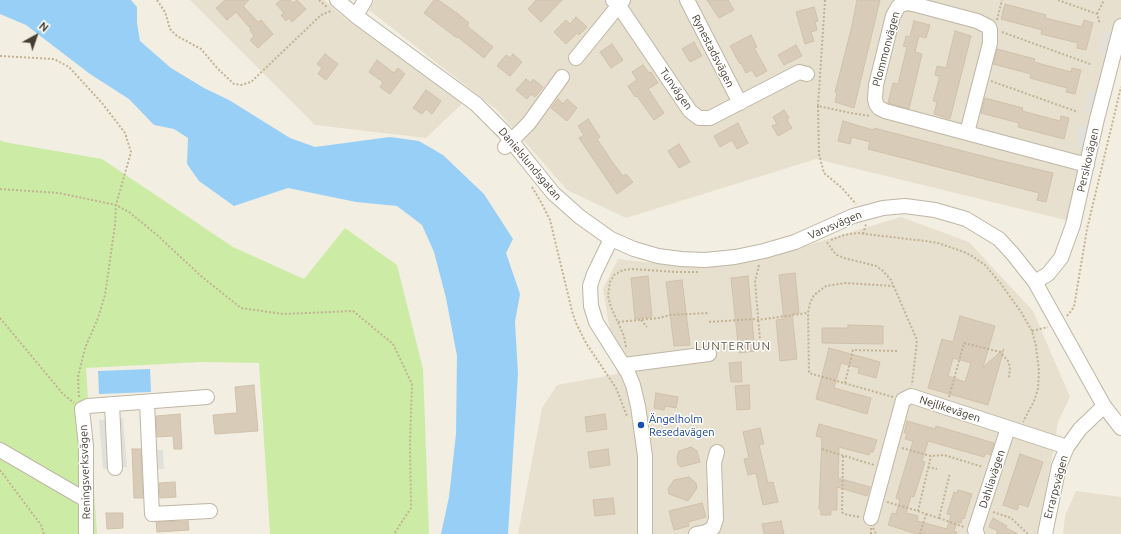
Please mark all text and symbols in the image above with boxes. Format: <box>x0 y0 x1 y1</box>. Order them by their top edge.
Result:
street label: Plommonvägen <box>870 10 902 88</box>
street label: Rynestadsvägen <box>689 12 737 90</box>
north arrow <box>16 16 56 56</box>
text: N <box>37 20 51 34</box>
street label: Tunvägen <box>657 66 695 112</box>
street label: Danielslundsgatan <box>496 125 564 203</box>
street label: Persikovägen <box>1074 127 1102 193</box>
street label: Varvsvägen <box>806 208 864 242</box>
district label: LUNTERTUN <box>695 339 771 353</box>
street label: Nejlikevägen <box>918 393 982 425</box>
place label: Ängelholm Resedavägen <box>649 412 715 438</box>
marker: Ängelholm Resedavägen <box>636 420 646 430</box>
street label: Reningsverksvägen <box>77 424 93 520</box>
street label: Dahliavägen <box>976 448 1008 510</box>
street label: Errarpsvägen <box>1041 454 1071 520</box>

